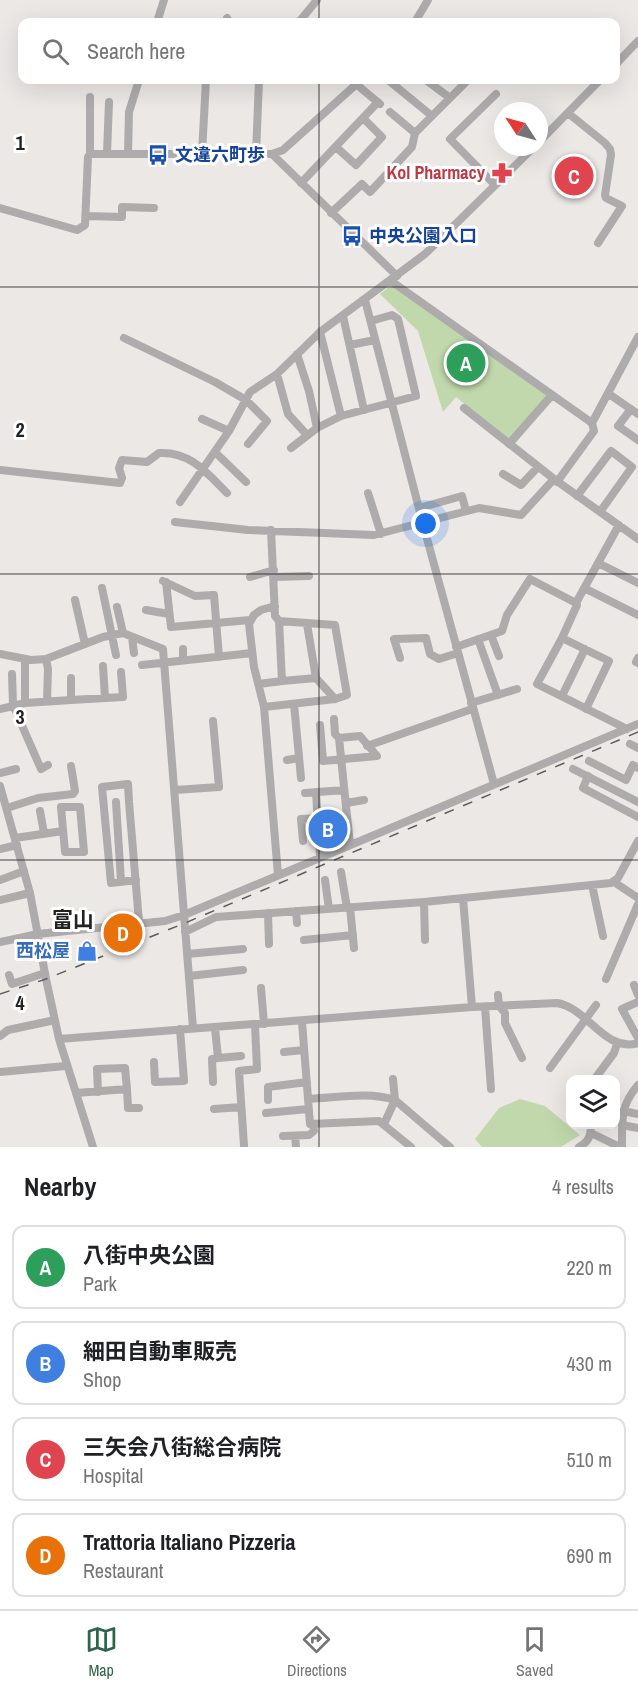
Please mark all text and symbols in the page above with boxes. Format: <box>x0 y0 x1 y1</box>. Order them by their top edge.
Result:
search box <box>18 18 620 84</box>
icon: search <box>39 35 72 68</box>
text: Search here <box>87 36 185 66</box>
north arrow <box>494 102 548 156</box>
text: 1 <box>15 129 25 156</box>
place label: 文違六町歩 <box>175 142 265 167</box>
bus stop icon: 文違六町歩 <box>146 143 170 167</box>
pin: C <box>554 154 594 198</box>
place label: Kol Pharmacy <box>387 160 486 185</box>
pharmacy icon: Kol Pharmacy <box>490 161 514 185</box>
place label: 中央公園入口 <box>369 223 477 248</box>
bus stop icon: 中央公園入口 <box>340 224 364 248</box>
pin: A <box>446 340 486 386</box>
text: 2 <box>15 416 25 443</box>
your location <box>411 509 440 538</box>
text: 3 <box>15 703 25 730</box>
pin: B <box>308 806 348 852</box>
district label: 富山 <box>52 905 94 934</box>
pin: D <box>104 910 142 956</box>
place label: 西松屋 <box>16 938 70 963</box>
shop icon: 西松屋 <box>75 939 99 963</box>
text: 4 <box>15 989 25 1016</box>
map controls <box>566 1075 620 1129</box>
button: layers <box>566 1075 620 1129</box>
text: Nearby <box>24 1169 96 1204</box>
text: 4 results <box>552 1173 614 1200</box>
text: 八街中央公園 <box>83 1240 215 1270</box>
text: A <box>40 1254 51 1281</box>
text: 220 m <box>566 1254 612 1281</box>
text: Park <box>83 1270 117 1297</box>
text: 細田自動車販売 <box>83 1336 237 1366</box>
text: B <box>40 1350 51 1377</box>
text: 430 m <box>566 1350 612 1377</box>
text: Shop <box>83 1366 121 1393</box>
text: 三矢会八街総合病院 <box>83 1432 281 1462</box>
text: C <box>40 1446 51 1473</box>
text: 510 m <box>566 1446 612 1473</box>
text: Hospital <box>83 1462 143 1489</box>
text: Trattoria Italiano Pizzeria <box>83 1527 296 1557</box>
text: D <box>40 1542 51 1569</box>
text: 690 m <box>566 1542 612 1569</box>
text: Restaurant <box>83 1557 163 1584</box>
tab: Map <box>85 1623 118 1681</box>
tab: Directions <box>287 1623 347 1681</box>
tab: Saved <box>516 1623 553 1681</box>

